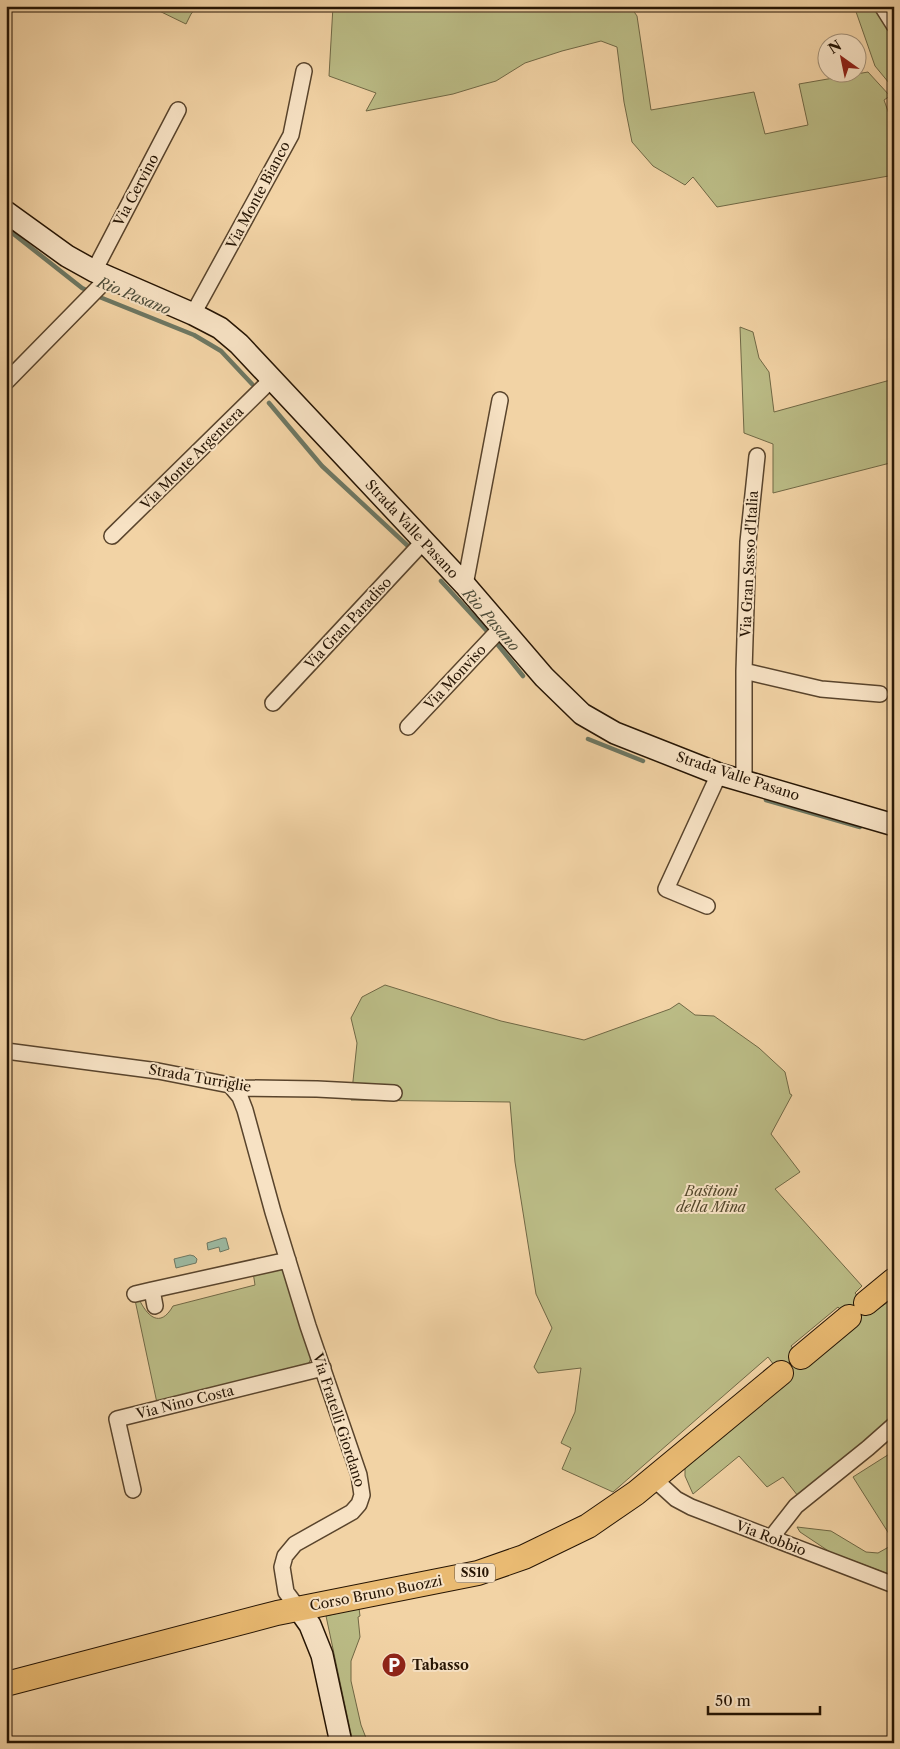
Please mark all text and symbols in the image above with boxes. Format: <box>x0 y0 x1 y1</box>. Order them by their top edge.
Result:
north arrow <box>818 32 868 82</box>
text: N <box>825 36 845 58</box>
street label: Via Monte Bianco <box>222 138 294 253</box>
street label: Via Cervino <box>109 151 162 230</box>
water label: Rio Pasano <box>94 272 174 319</box>
street label: Via Monte Argentera <box>136 402 248 514</box>
street label: Strada Valle Pasano <box>361 476 463 582</box>
street label: Via Gran Sasso d'Italia <box>736 489 762 639</box>
street label: Via Gran Paradiso <box>300 573 395 674</box>
water label: Rio Pasano <box>458 583 524 655</box>
street label: Via Monviso <box>420 641 490 714</box>
street label: Strada Valle Pasano <box>674 748 802 804</box>
street label: Strada Turriglie <box>147 1060 253 1096</box>
park label: Bastioni della Mina <box>676 1182 747 1216</box>
street label: Via Fratelli Giordano <box>309 1350 369 1489</box>
street label: Via Nino Costa <box>133 1381 236 1423</box>
street label: Via Robbio <box>732 1516 809 1560</box>
road number: SS10 <box>455 1564 495 1582</box>
street label: Corso Bruno Buozzi <box>308 1571 444 1615</box>
parking icon: Tabasso <box>381 1652 407 1678</box>
place label: Tabasso <box>412 1656 469 1674</box>
scale bar <box>708 1684 820 1716</box>
text: 50 m <box>715 1691 751 1710</box>

